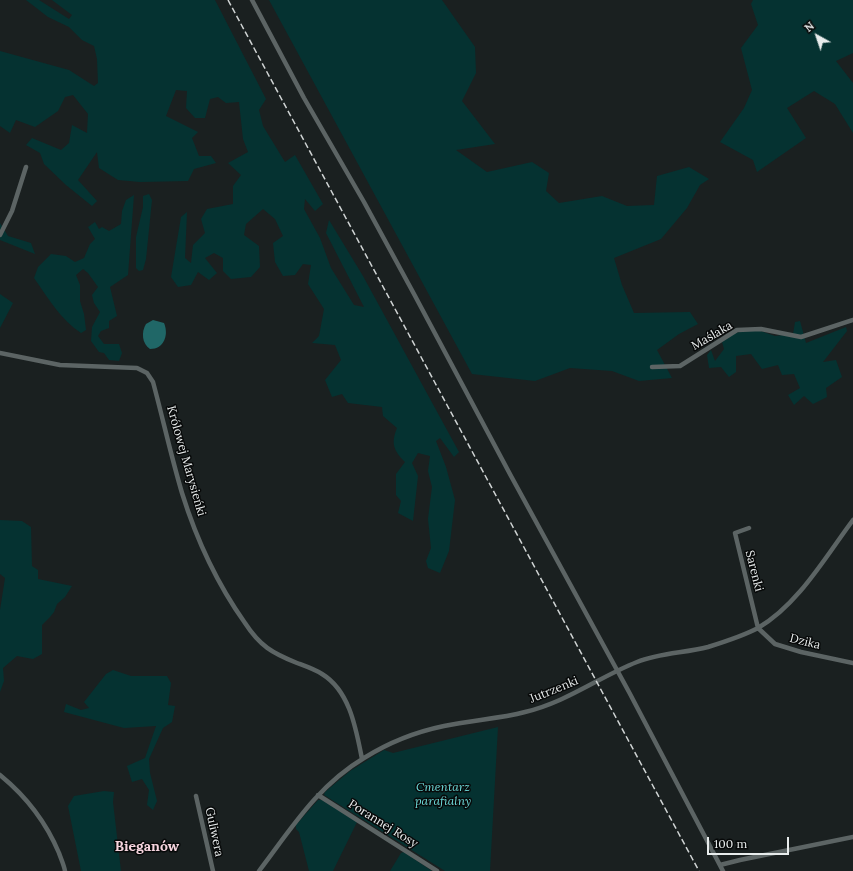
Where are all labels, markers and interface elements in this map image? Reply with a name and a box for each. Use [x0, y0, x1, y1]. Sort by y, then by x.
north arrow [797, 16, 837, 56]
text: N [802, 19, 817, 35]
street label: Maślaka [689, 319, 735, 353]
street label: Królowej Marysieńki [163, 404, 209, 518]
street label: Sarenki [742, 549, 766, 593]
street label: Dzika [788, 631, 822, 653]
street label: Jutrzenki [528, 674, 580, 706]
park label: Cmentarz parafialny [415, 781, 471, 809]
street label: Porannej Rosy [346, 797, 420, 851]
street label: Guliwera [202, 806, 226, 858]
scale bar [709, 829, 791, 855]
text: 100 m [714, 836, 747, 851]
district label: Bieganów [115, 839, 179, 855]

